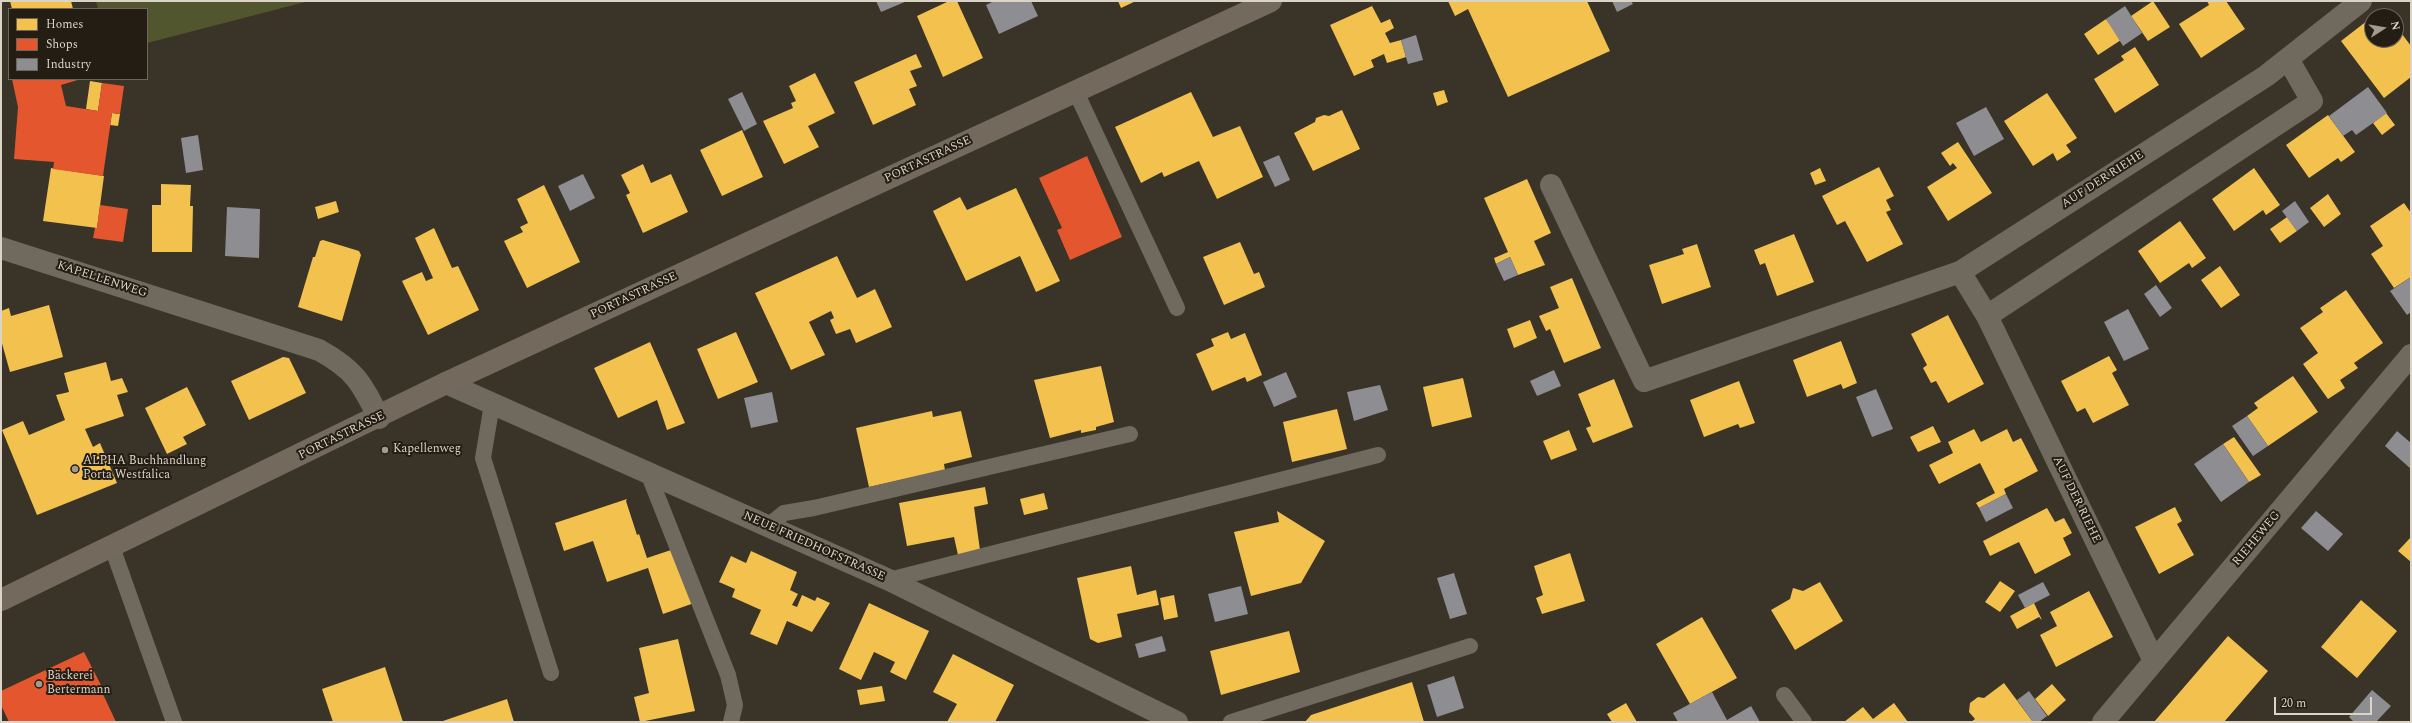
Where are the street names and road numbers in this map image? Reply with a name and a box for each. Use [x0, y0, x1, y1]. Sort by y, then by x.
street label: PORTASTRASSE [882, 134, 974, 186]
street label: AUF DER RIEHE [2059, 148, 2147, 212]
street label: KAPELLENWEG [55, 259, 149, 301]
street label: PORTASTRASSE [588, 270, 680, 322]
street label: PORTASTRASSE [297, 409, 387, 463]
street label: AUF DER RIEHE [2049, 454, 2103, 546]
street label: NEUE FRIEDHOFSTRASSE [741, 509, 887, 585]
street label: RIEHEWEG [2230, 509, 2284, 569]

